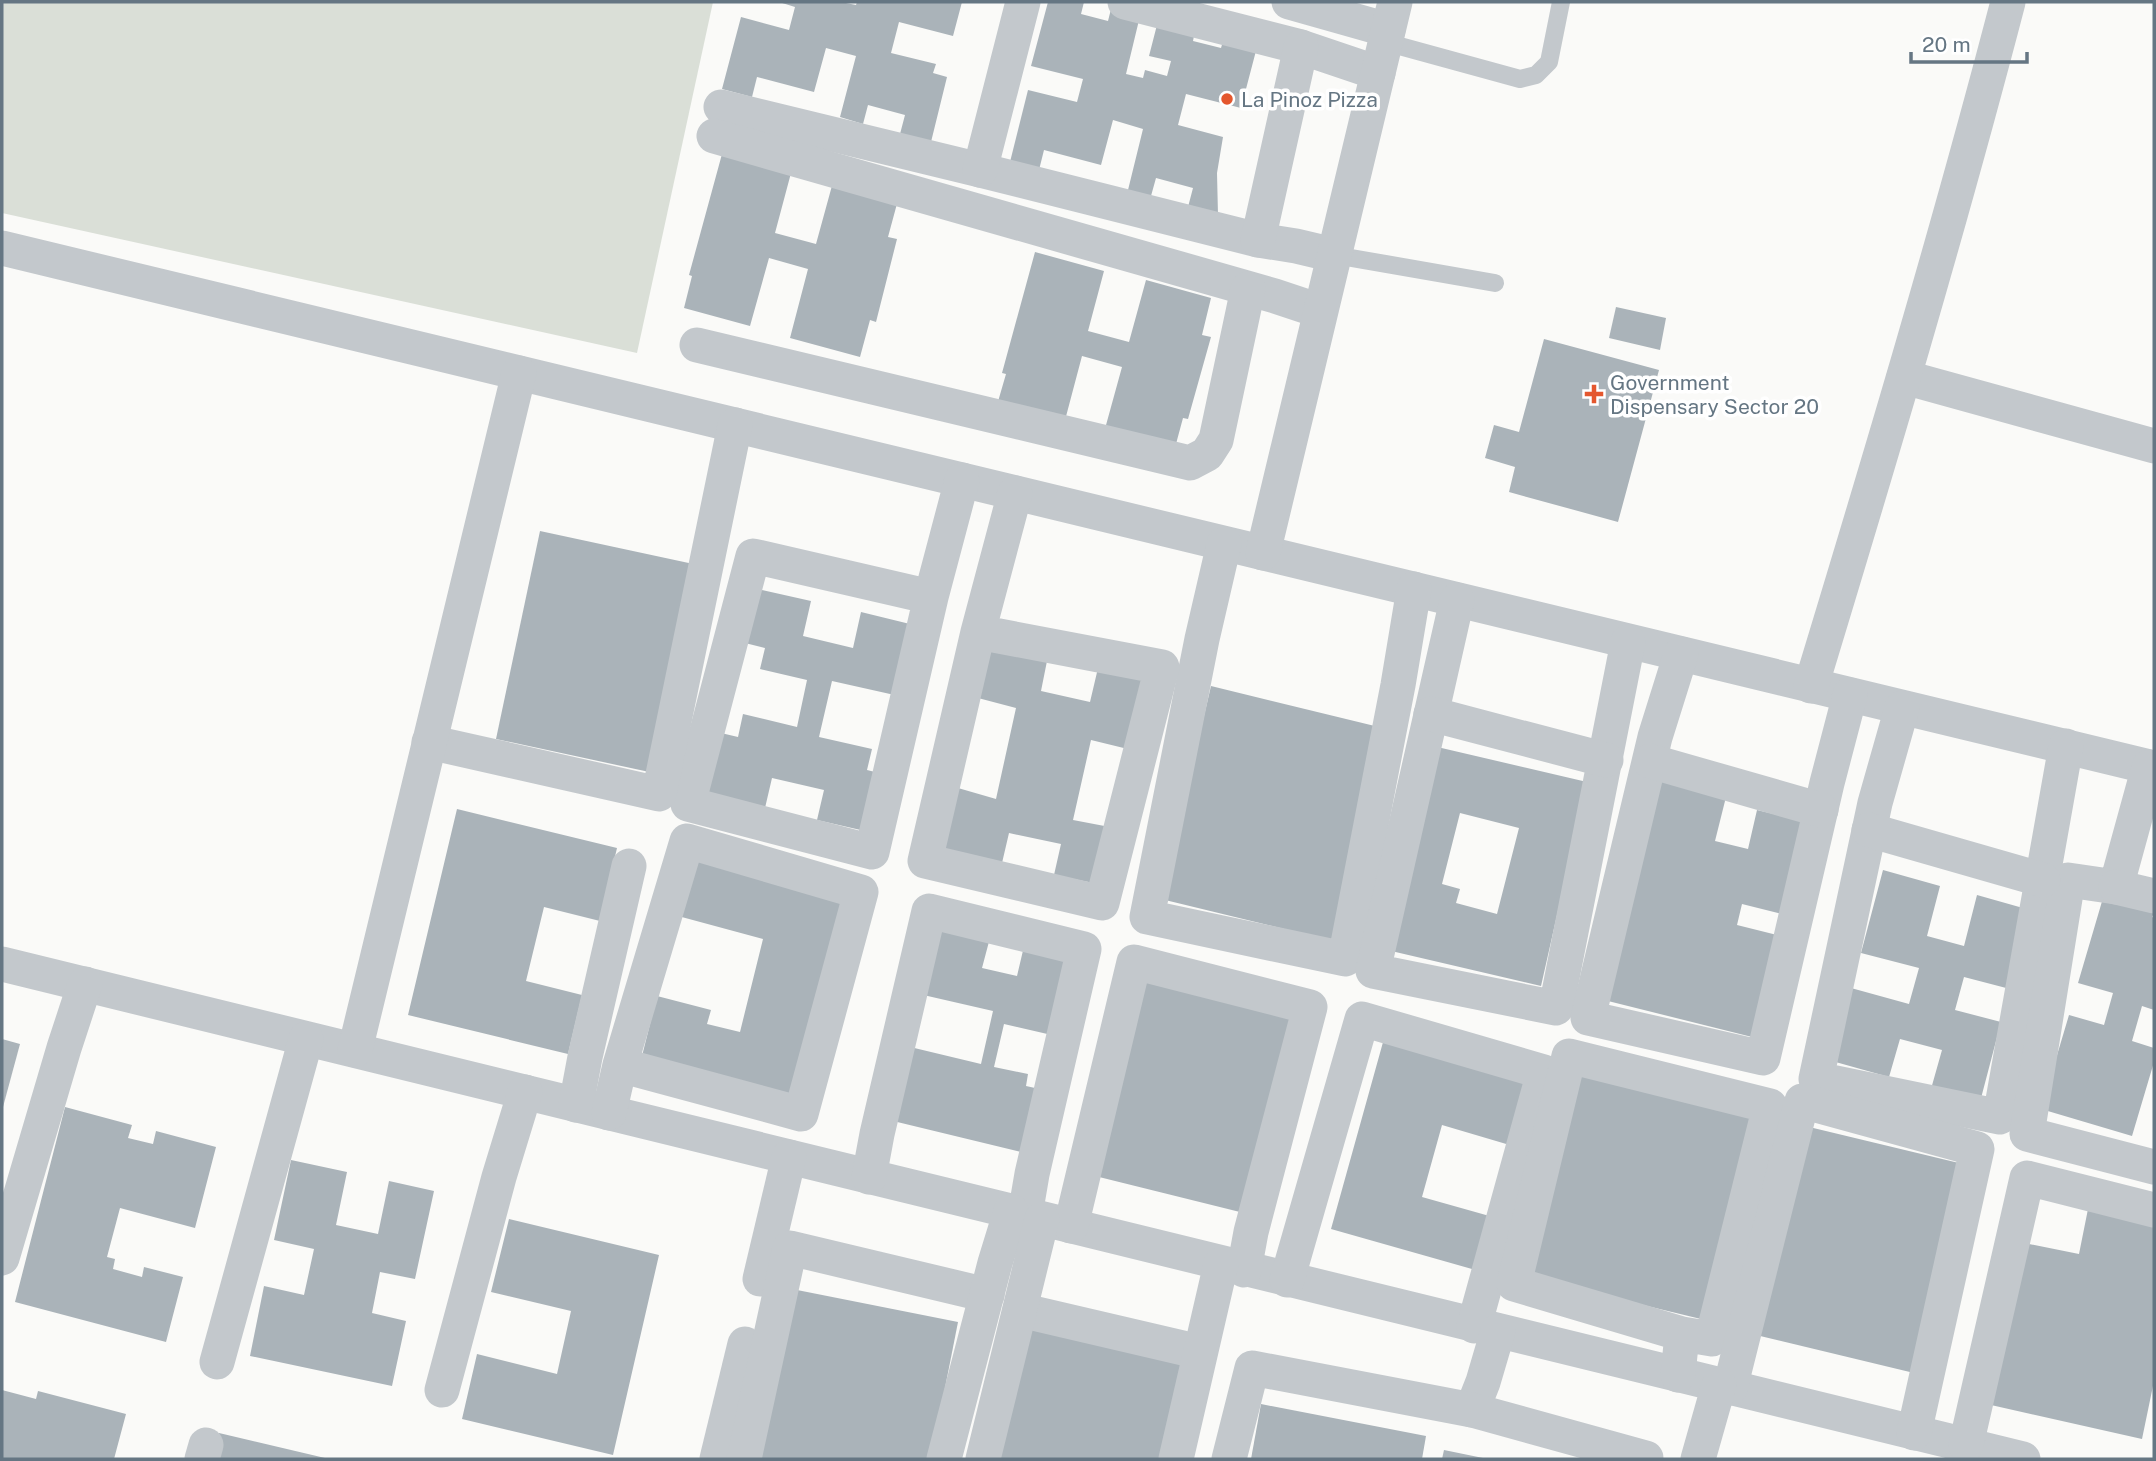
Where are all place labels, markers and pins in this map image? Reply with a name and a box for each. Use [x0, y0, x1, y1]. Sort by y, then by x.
place label: La Pinoz Pizza [1241, 87, 1378, 112]
marker: La Pinoz Pizza [1219, 91, 1235, 107]
place label: Government Dispensary Sector 20 [1610, 370, 1819, 419]
marker: Government Dispensary Sector 20 [1584, 384, 1604, 404]

